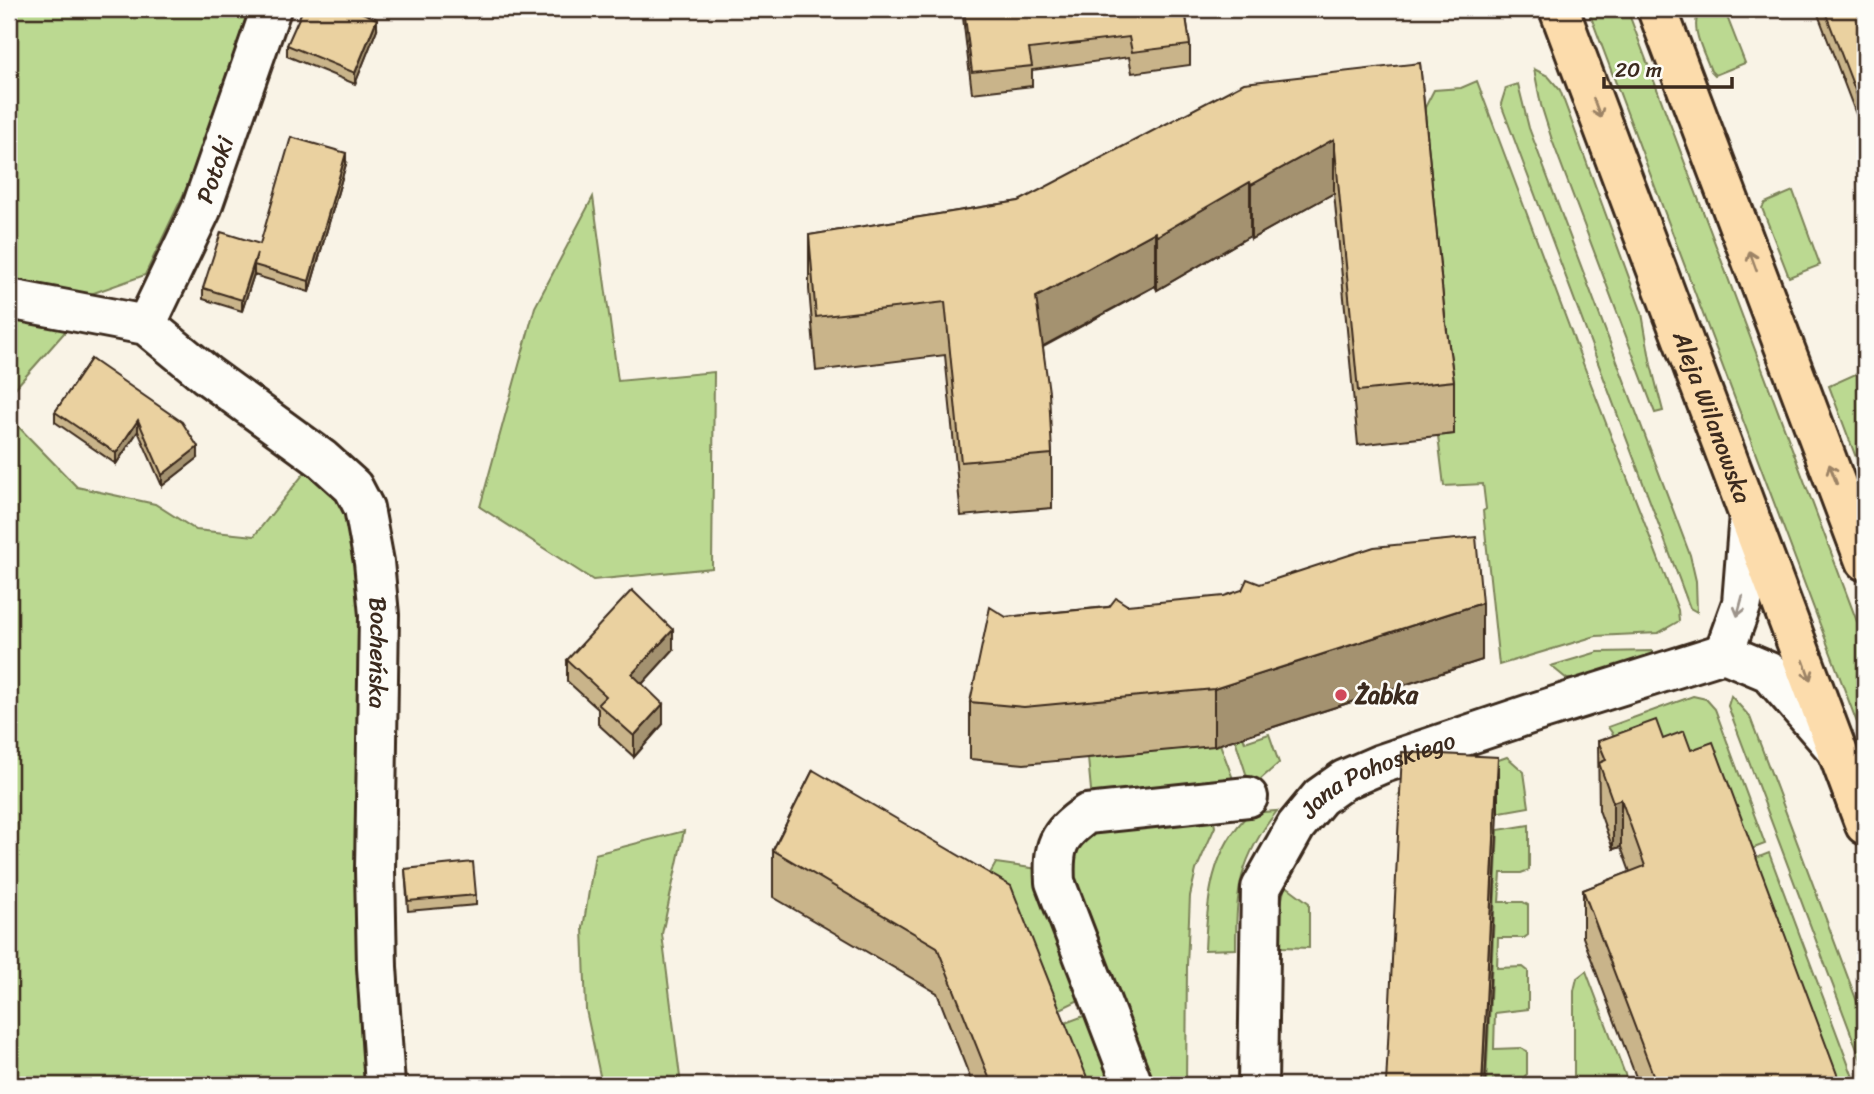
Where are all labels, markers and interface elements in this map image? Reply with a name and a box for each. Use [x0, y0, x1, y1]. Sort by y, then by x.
scale bar [1604, 46, 1732, 90]
text: 20 m [1615, 51, 1662, 89]
one-way arrow [1591, 96, 1604, 118]
street label: Potoki [184, 130, 246, 209]
one-way arrow [1745, 251, 1758, 273]
street label: Aleja Wilanowska [1660, 324, 1764, 510]
one-way arrow [1825, 464, 1838, 486]
one-way arrow [1733, 594, 1746, 617]
street label: Bocheńska [356, 595, 400, 709]
one-way arrow [1801, 658, 1814, 680]
place label: Żabka [1354, 674, 1419, 716]
marker: Żabka [1333, 687, 1349, 703]
street label: Jana Pohoskiego [1288, 719, 1461, 829]

